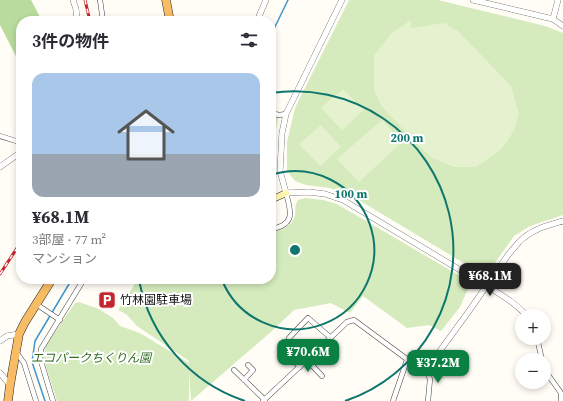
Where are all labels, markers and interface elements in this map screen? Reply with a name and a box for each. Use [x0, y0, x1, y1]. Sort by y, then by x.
text: 3件の物件 [32, 29, 109, 53]
icon: filters [238, 29, 260, 51]
icon: home [110, 99, 182, 171]
text: 200 m [391, 130, 424, 146]
text: 100 m [335, 186, 368, 202]
text: ¥68.1M [32, 205, 89, 229]
text: 3部屋 · 77 m² [32, 231, 106, 248]
centre of rings [288, 243, 302, 257]
text: マンション [32, 250, 97, 267]
pin: ¥68.1M [457, 263, 523, 297]
text: ¥68.1M [468, 267, 512, 284]
parking icon: 竹林園駐車場 [97, 290, 117, 310]
place label: 竹林園駐車場 [120, 292, 192, 308]
map controls [515, 309, 551, 389]
button: + [515, 309, 551, 345]
pin: ¥70.6M [275, 339, 341, 373]
text: ¥70.6M [286, 343, 330, 360]
park label: エコパークちくりん園 [31, 350, 153, 366]
pin: ¥37.2M [405, 350, 471, 384]
button: − [515, 353, 551, 389]
text: ¥37.2M [416, 354, 460, 371]

